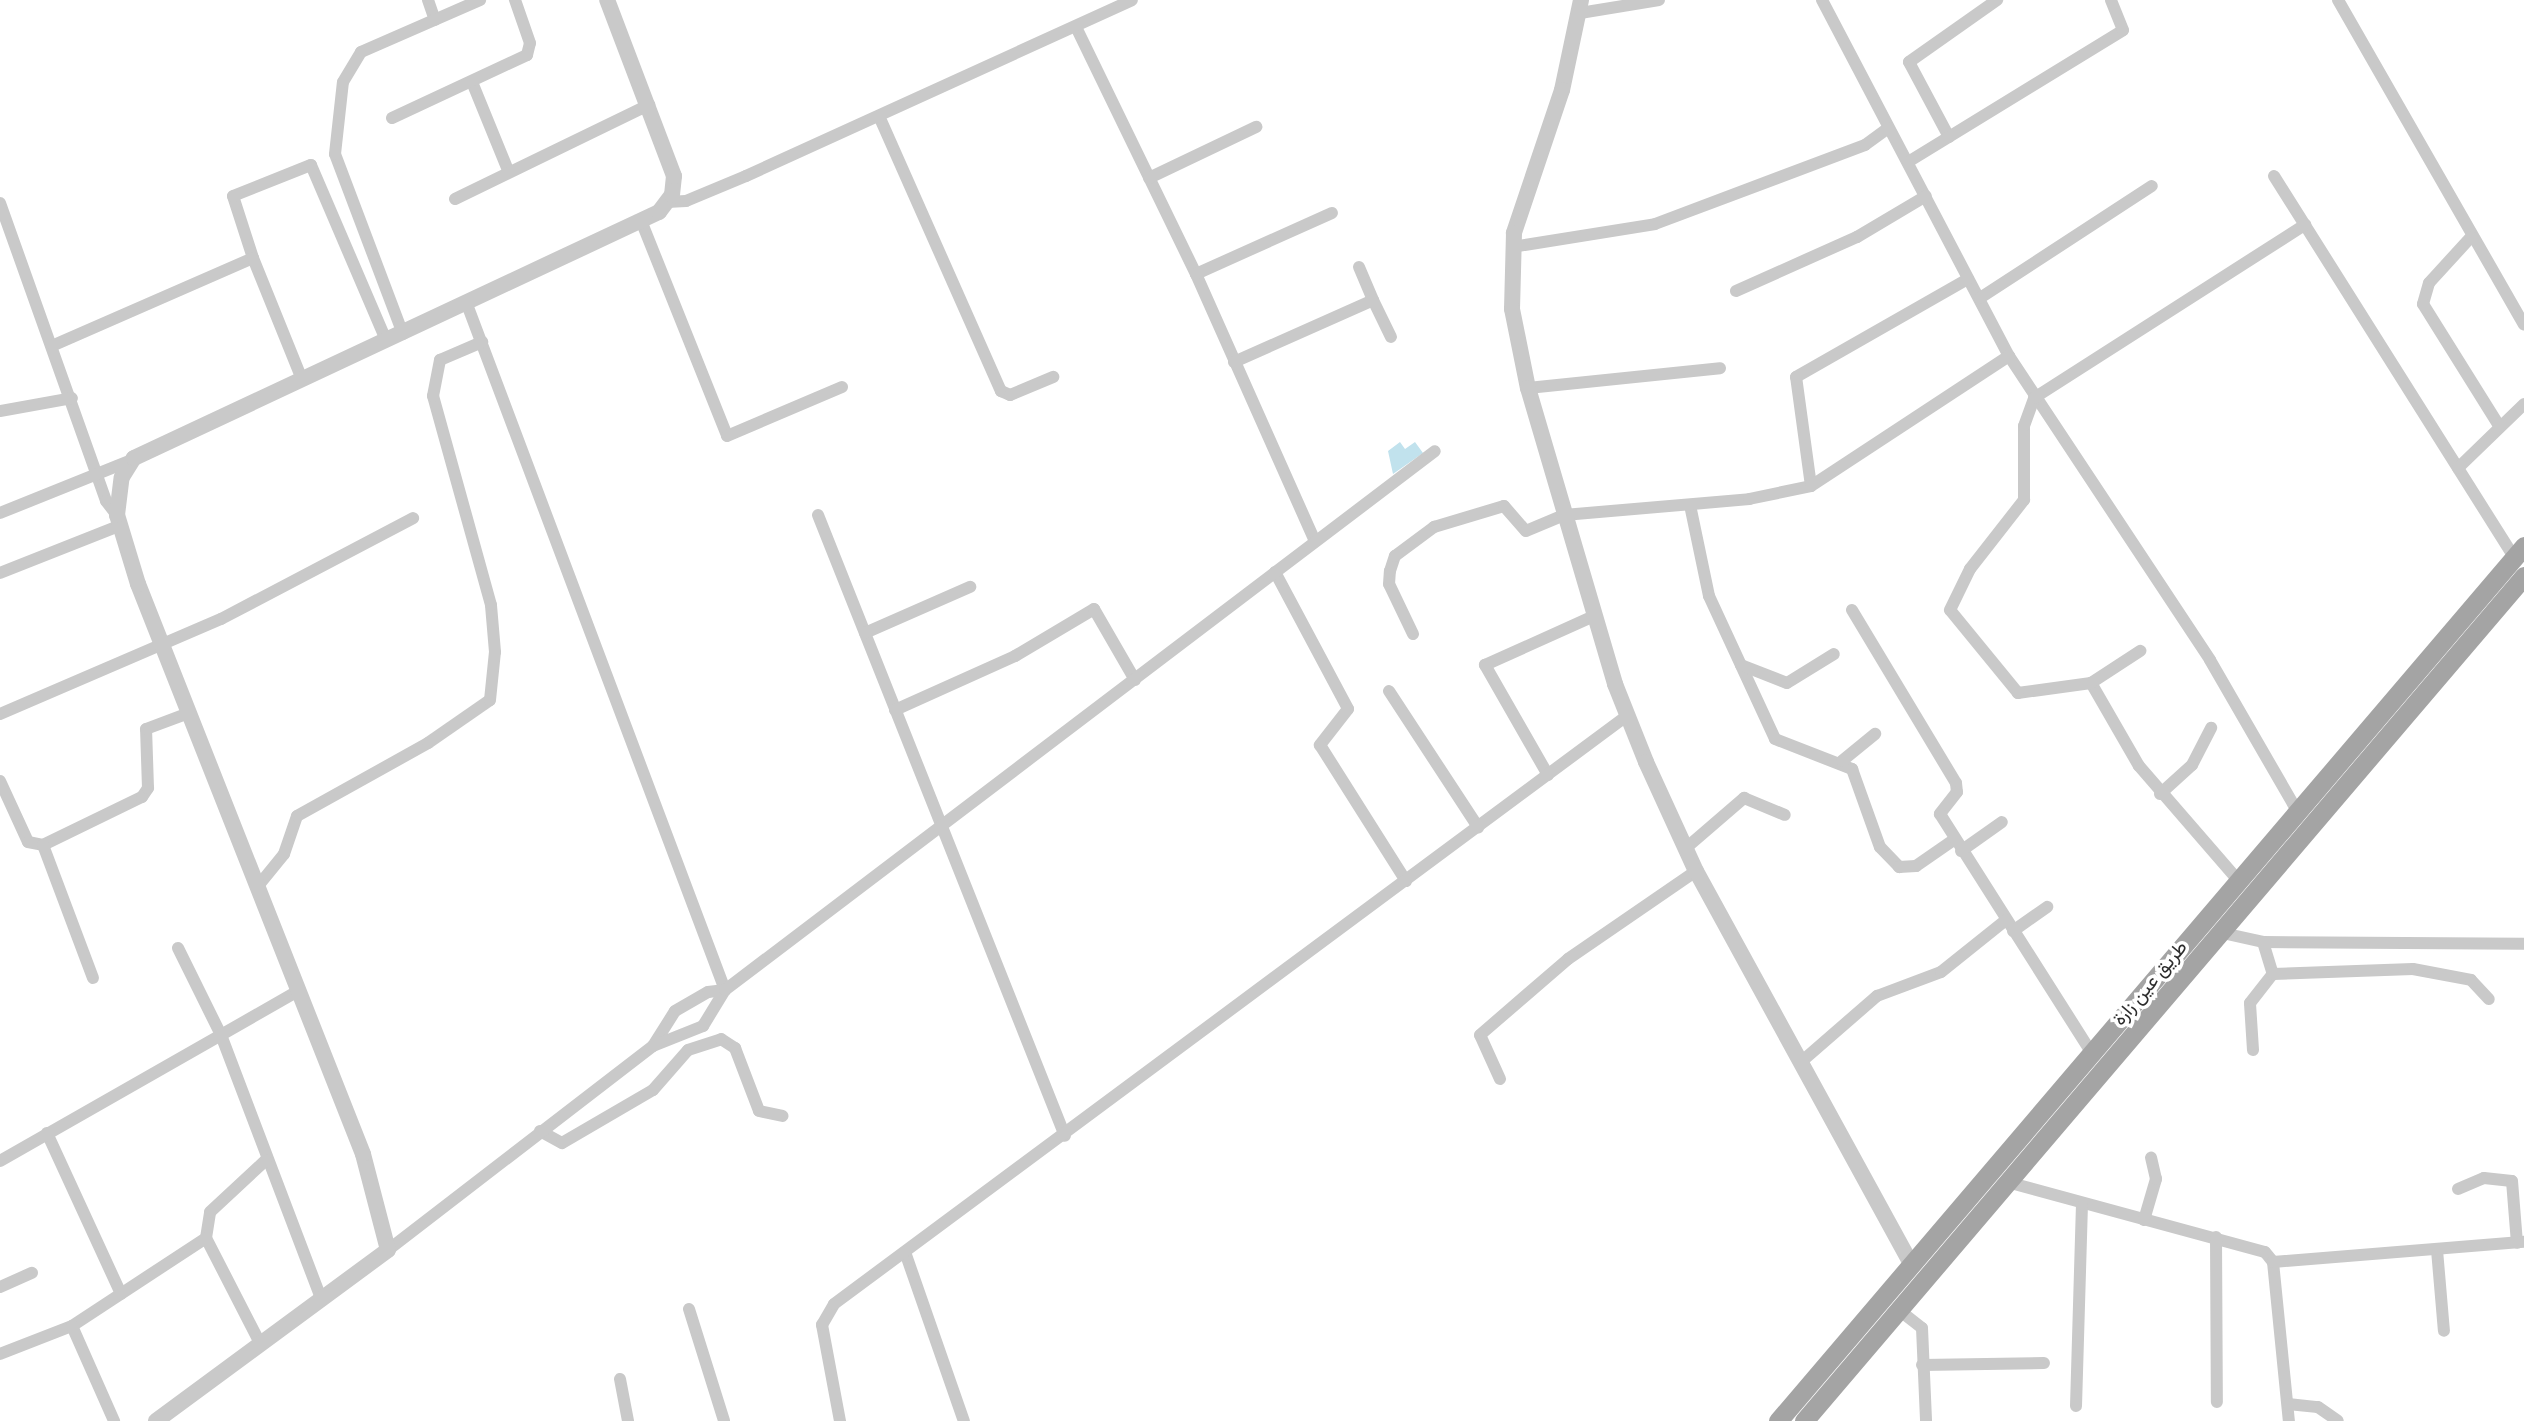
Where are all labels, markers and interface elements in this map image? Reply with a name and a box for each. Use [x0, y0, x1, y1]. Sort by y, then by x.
street label: طريق عين زارة [2108, 936, 2192, 1030]

